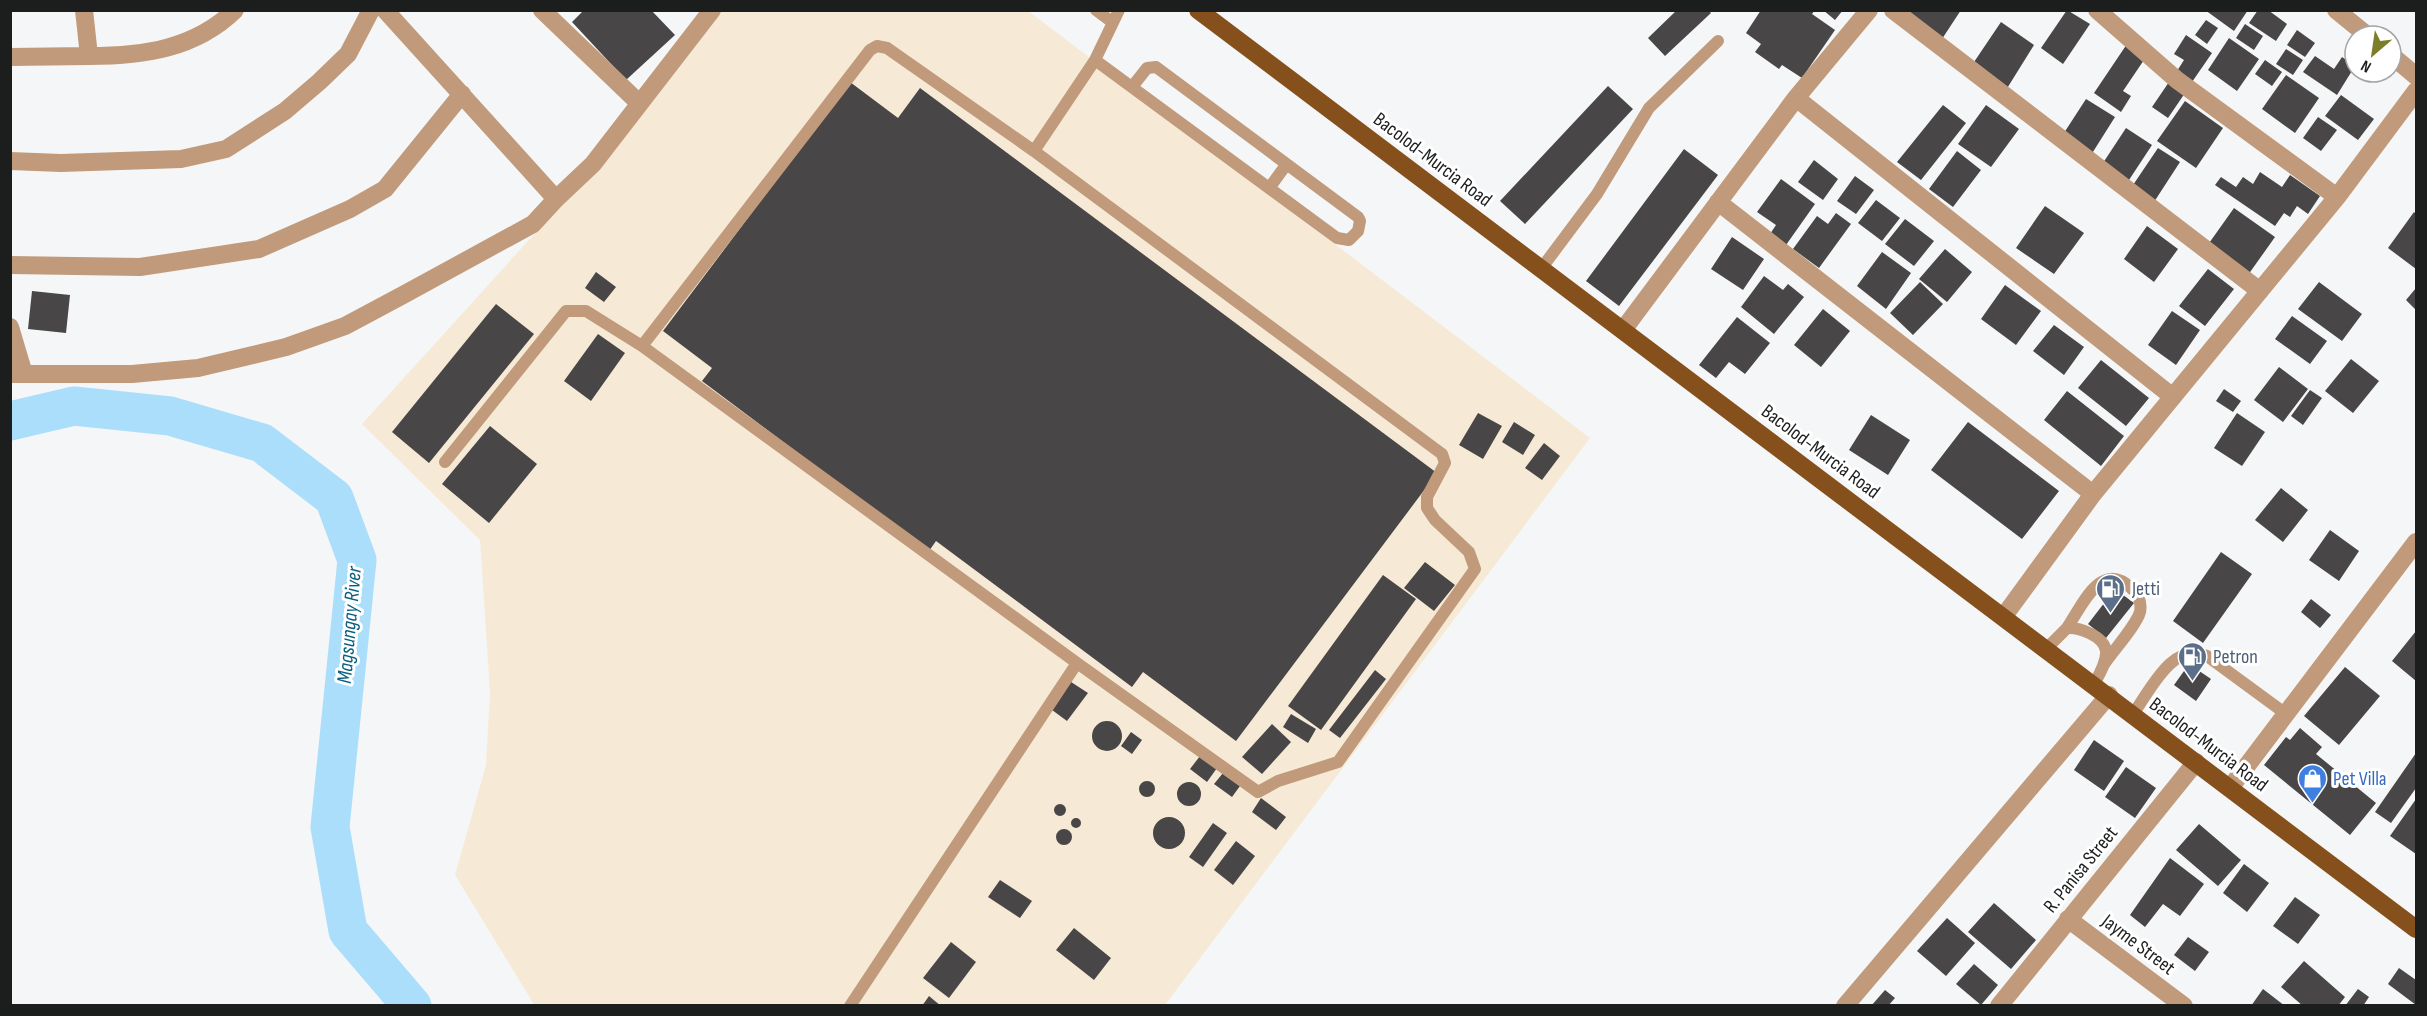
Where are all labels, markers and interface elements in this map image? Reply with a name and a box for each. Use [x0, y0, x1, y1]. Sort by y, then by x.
north arrow [2343, 24, 2403, 84]
text: N [2358, 55, 2375, 76]
street label: Bacolod-Murcia Road [1368, 107, 1496, 212]
street label: Bacolod-Murcia Road [1756, 399, 1884, 504]
water label: Magsungay River [332, 564, 367, 685]
fuel station icon: Jetti [2095, 572, 2127, 614]
place label: Jetti [2131, 577, 2160, 601]
fuel station icon: Petron [2176, 640, 2208, 682]
place label: Petron [2213, 645, 2258, 669]
street label: Bacolod-Murcia Road [2144, 692, 2272, 797]
shop icon: Pet Villa [2296, 762, 2328, 804]
place label: Pet Villa [2333, 767, 2387, 791]
street label: R. Panisa Street [2039, 821, 2123, 918]
street label: Jayme Street [2096, 909, 2180, 980]

